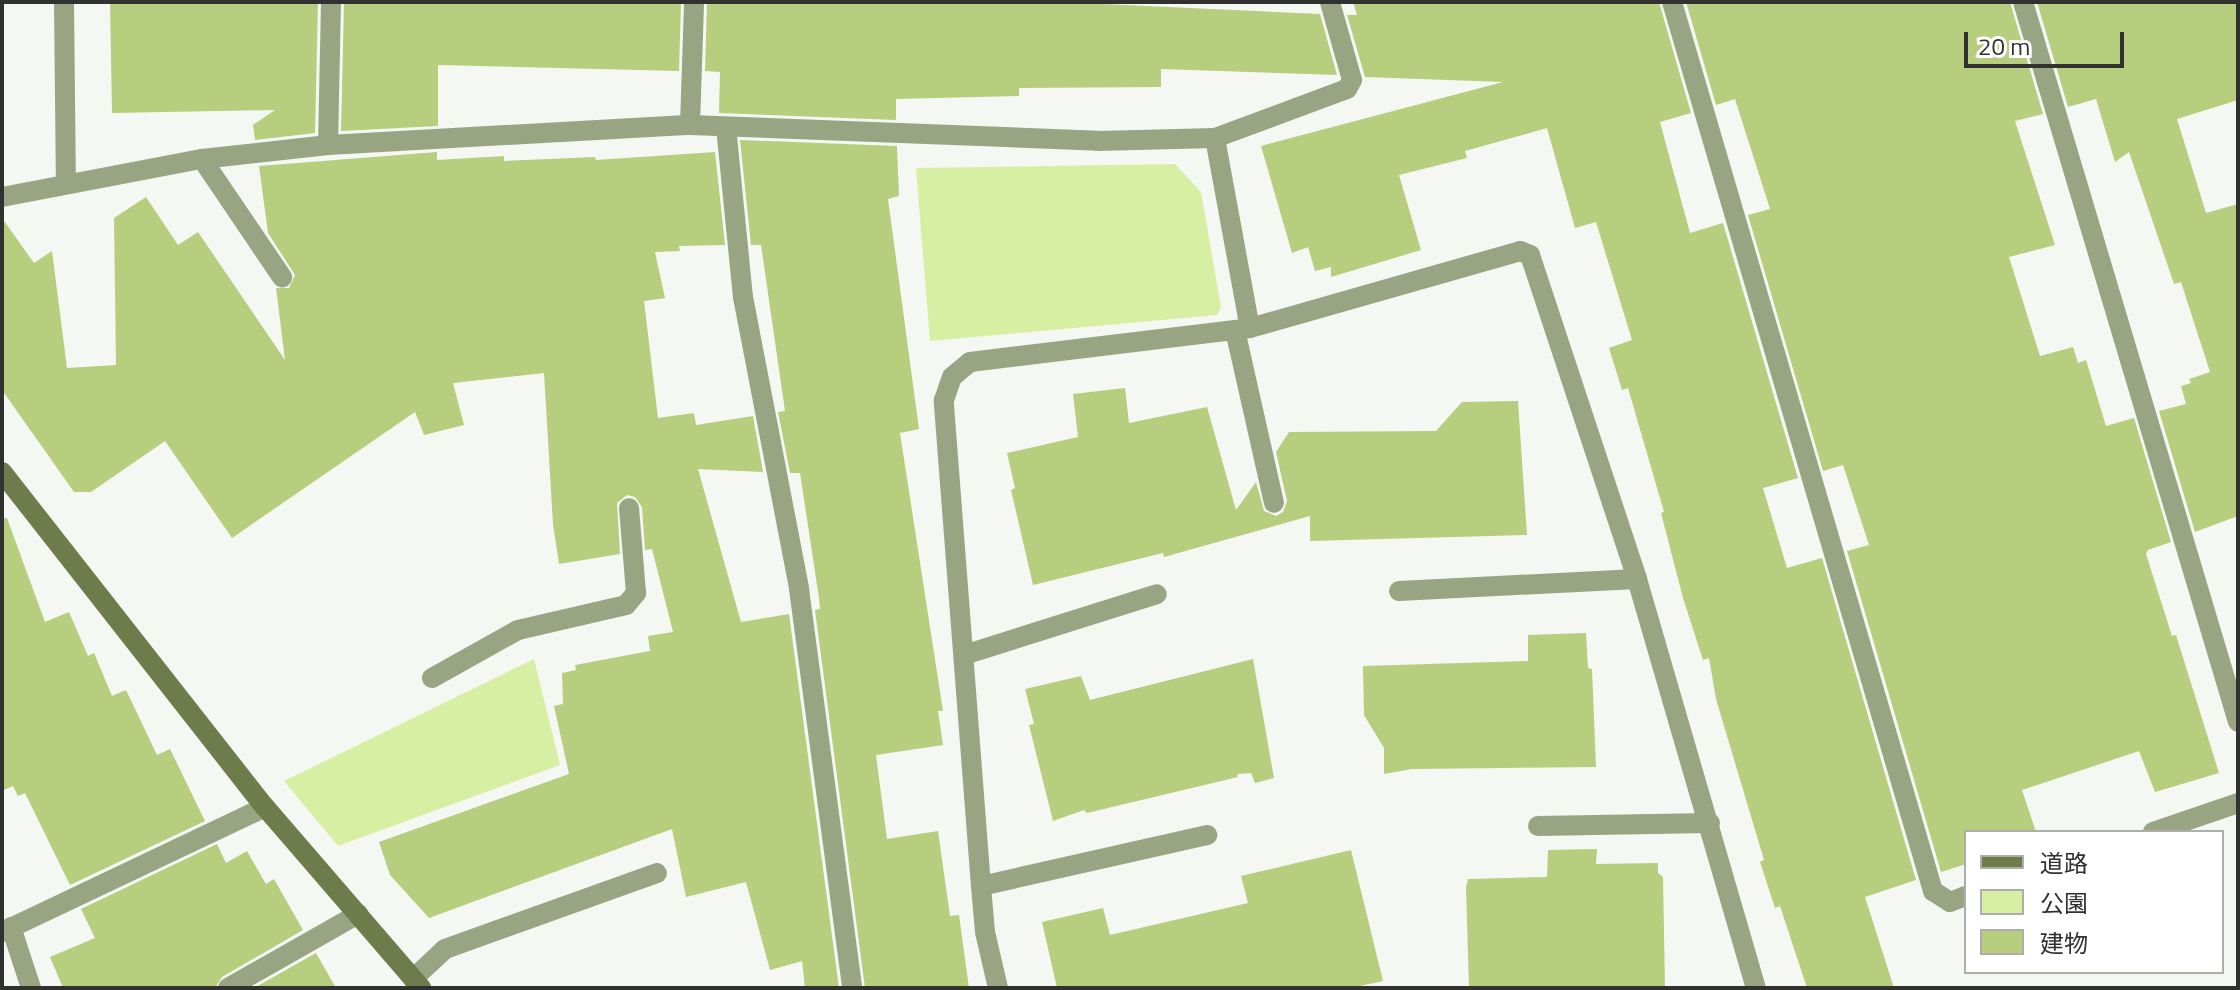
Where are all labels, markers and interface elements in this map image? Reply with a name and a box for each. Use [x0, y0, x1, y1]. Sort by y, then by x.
scale bar [1968, 16, 2128, 66]
text: 20 m [1978, 28, 2030, 64]
legend [1964, 830, 2224, 974]
text: 道路 [2040, 845, 2088, 881]
text: 公園 [2040, 885, 2088, 921]
text: 建物 [2040, 925, 2088, 961]

